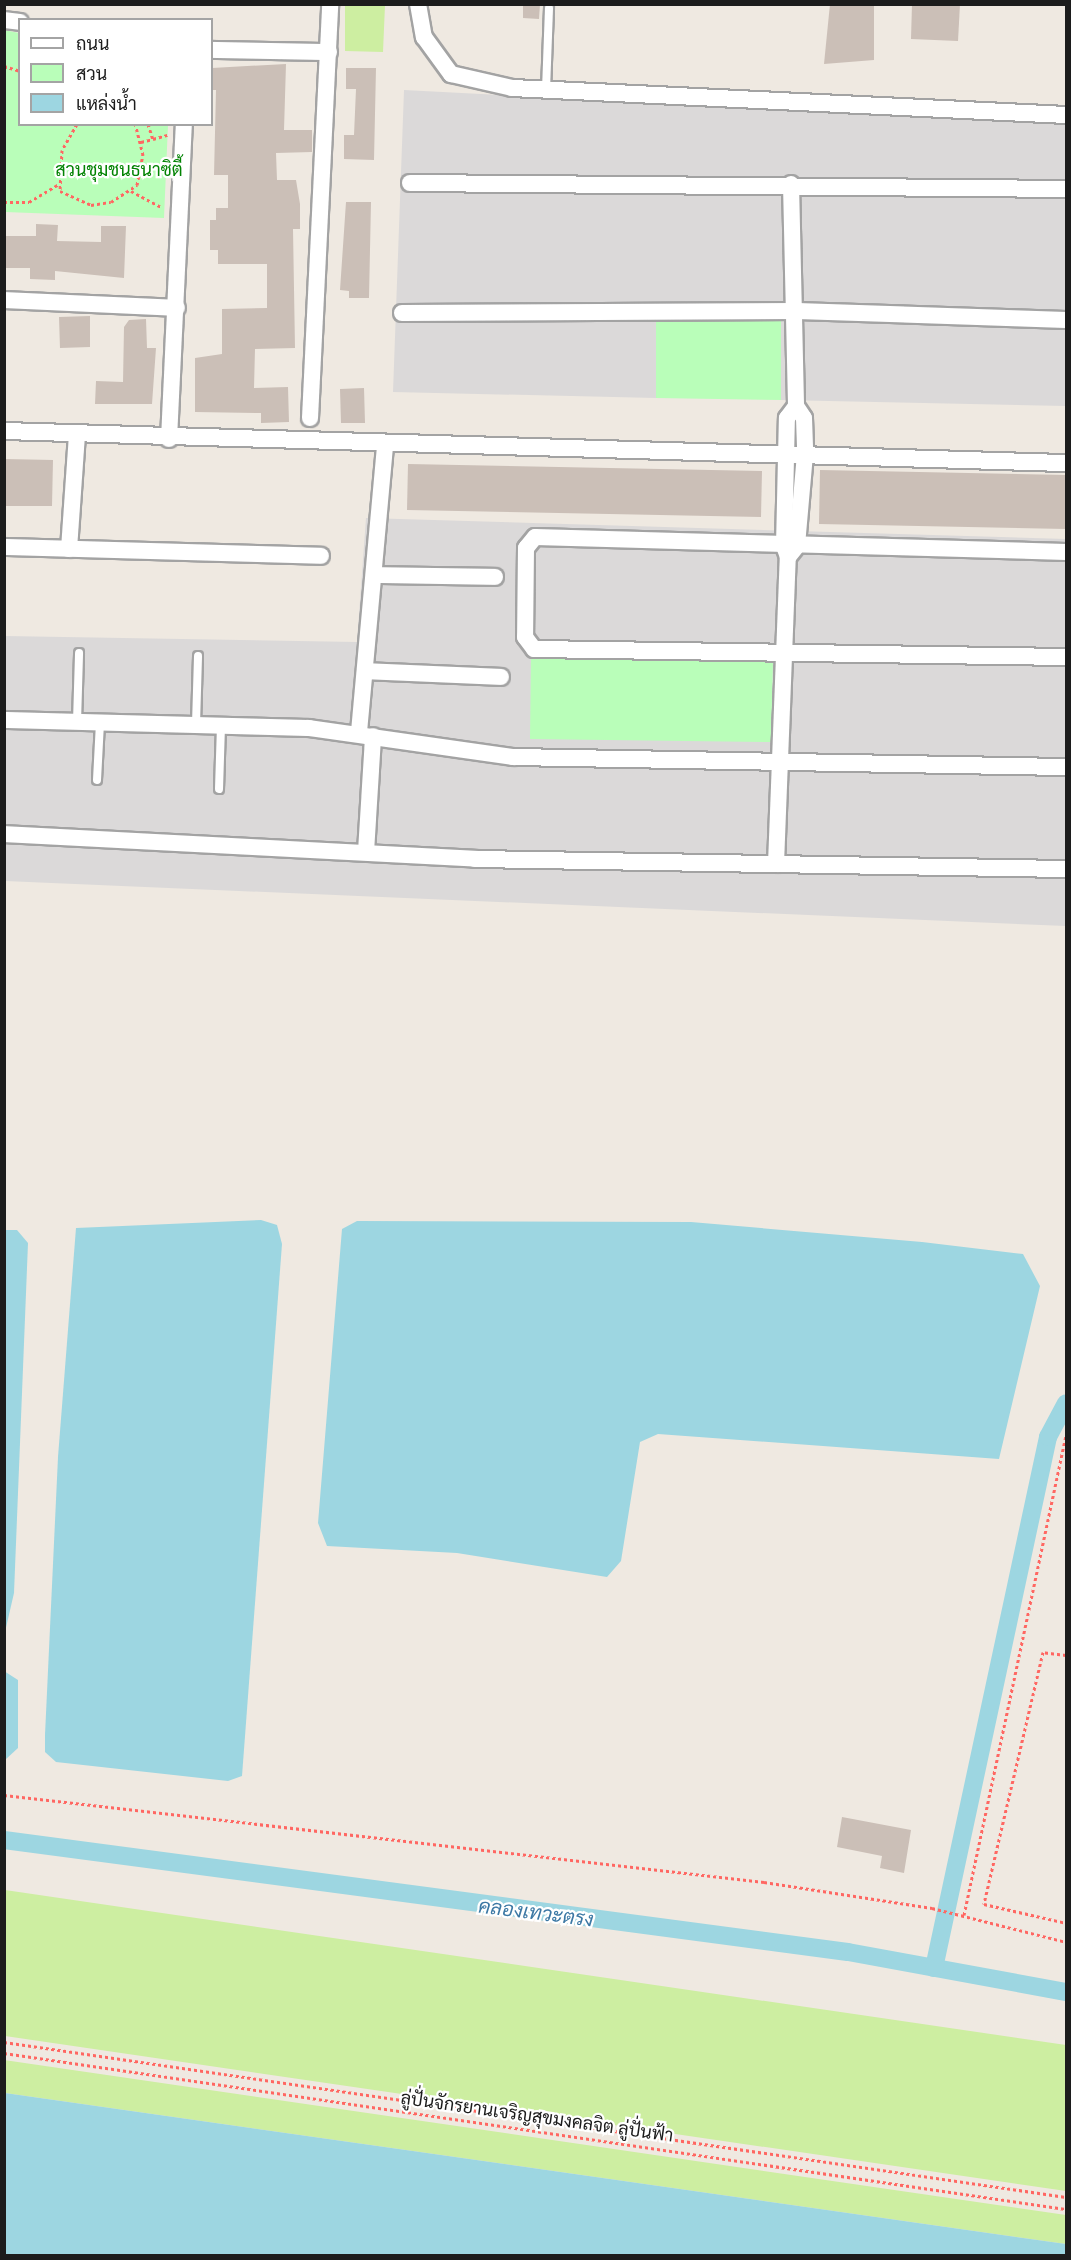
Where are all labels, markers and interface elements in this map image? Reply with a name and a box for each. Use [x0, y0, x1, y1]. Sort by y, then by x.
legend [18, 18, 213, 126]
text: ถนน [76, 32, 109, 55]
text: สวน [76, 62, 107, 85]
text: แหล่งน้ำ [76, 92, 137, 115]
park label: สวนชุมชนธนาซิตี้ [55, 159, 183, 181]
water label: คลองเทวะตรง [477, 1894, 595, 1932]
street label: ลู่ปั่นจักรยานเจริญสุขมงคลจิต ลู่ปั่นฟ้า [399, 2087, 675, 2147]

